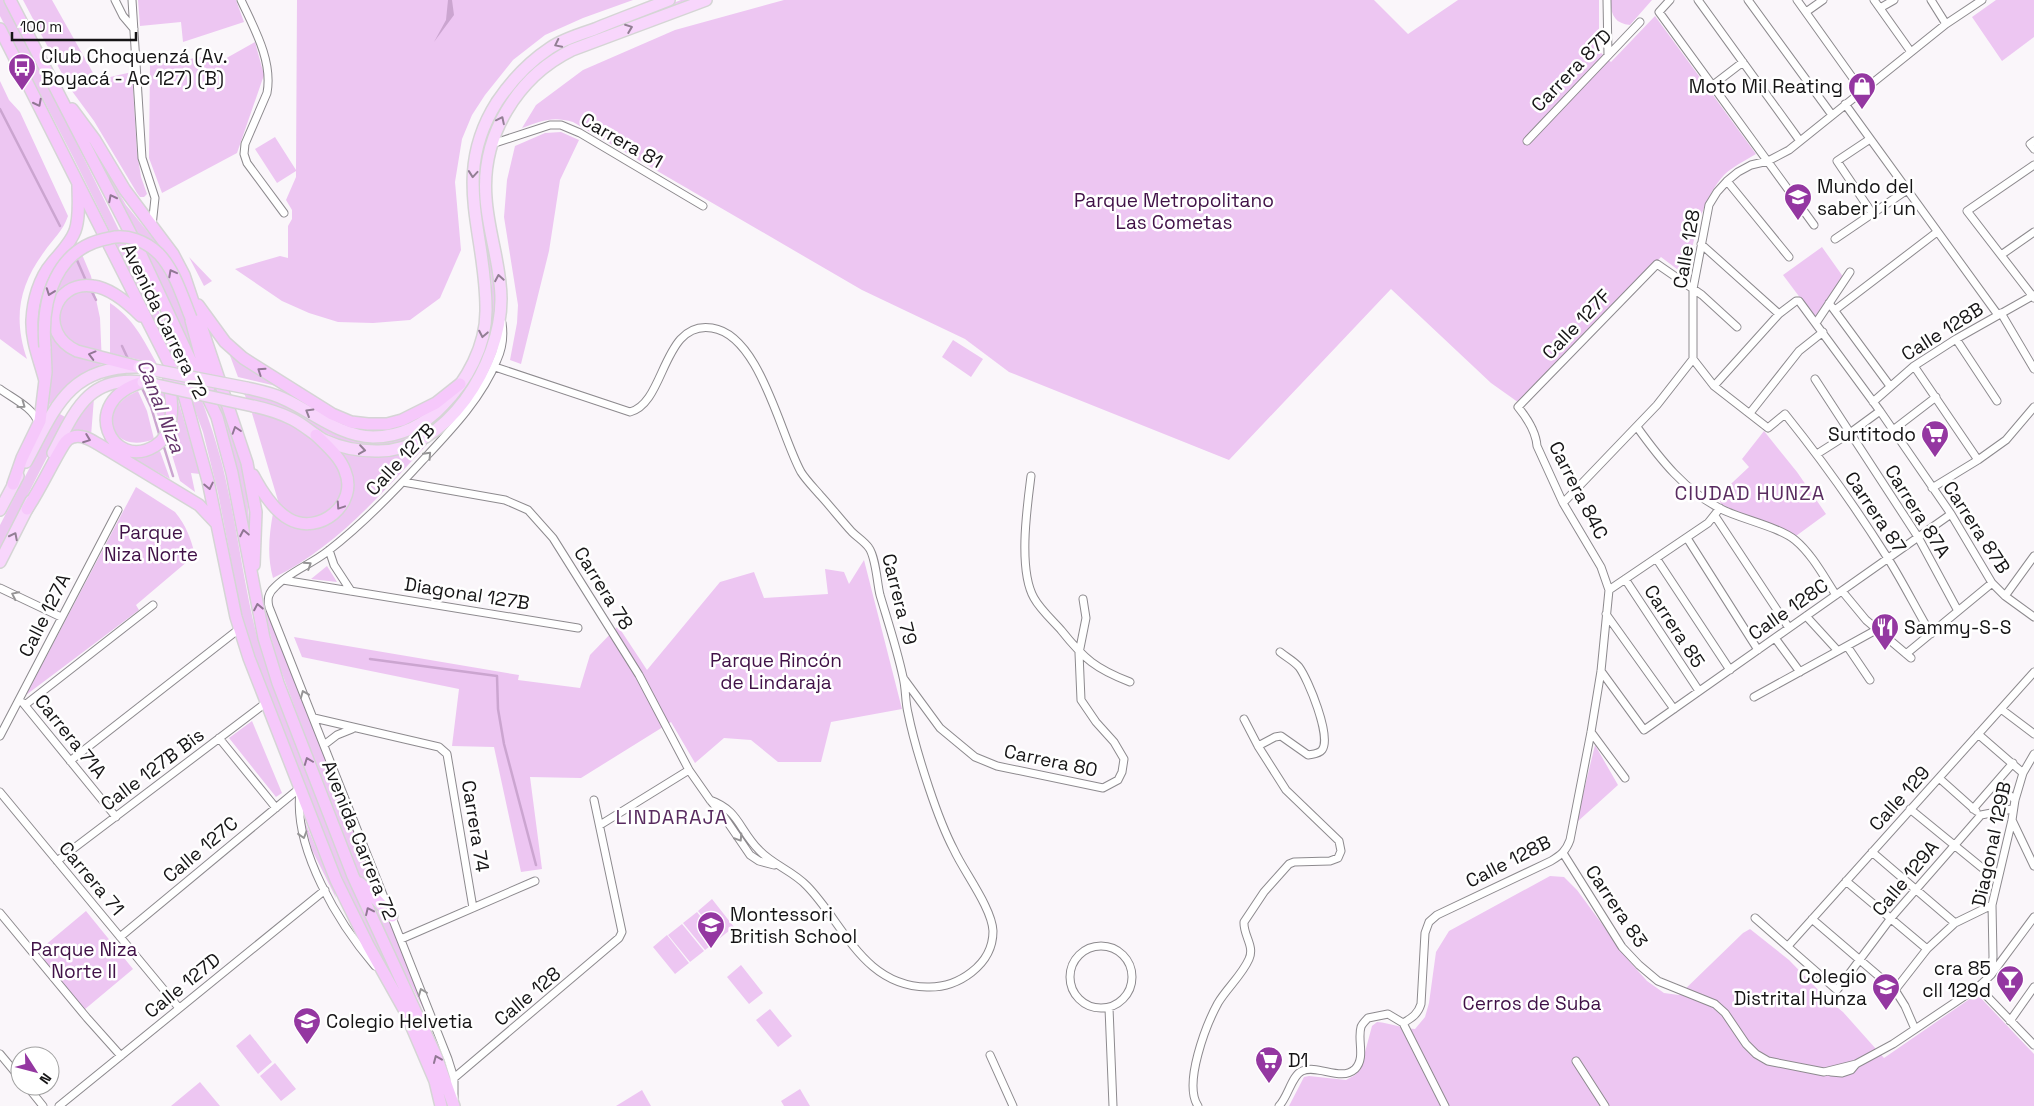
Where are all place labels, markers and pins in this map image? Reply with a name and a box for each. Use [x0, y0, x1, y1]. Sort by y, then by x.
place label: Club Choquenzá (Av. Boyacá - Ac 127) (B) [41, 44, 227, 91]
bus stop icon: Club Choquenzá (Av. Boyacá - Ac 127) (B) [7, 52, 37, 91]
shop icon: Moto Mil Reating [1847, 71, 1877, 110]
place label: Moto Mil Reating [1689, 74, 1843, 99]
place label: Mundo del saber j i un [1817, 174, 1916, 221]
school or university icon: Mundo del saber j i un [1783, 182, 1813, 221]
supermarket icon: Surtitodo [1920, 419, 1950, 458]
place label: Surtitodo [1828, 422, 1916, 447]
restaurant icon: Sammy-S-S [1870, 612, 1900, 651]
place label: Sammy-S-S [1904, 615, 2011, 640]
place label: Montessori British School [730, 902, 857, 949]
school or university icon: Montessori British School [696, 910, 726, 949]
place label: cra 85 cll 129d [1922, 956, 1991, 1003]
place label: Colegio Distrital Hunza [1734, 964, 1867, 1011]
bar icon: cra 85 cll 129d [1995, 964, 2025, 1003]
school or university icon: Colegio Distrital Hunza [1871, 972, 1901, 1011]
school or university icon: Colegio Helvetia [292, 1006, 322, 1045]
place label: Colegio Helvetia [326, 1009, 473, 1034]
supermarket icon: D1 [1254, 1045, 1284, 1084]
place label: D1 [1288, 1048, 1309, 1073]

